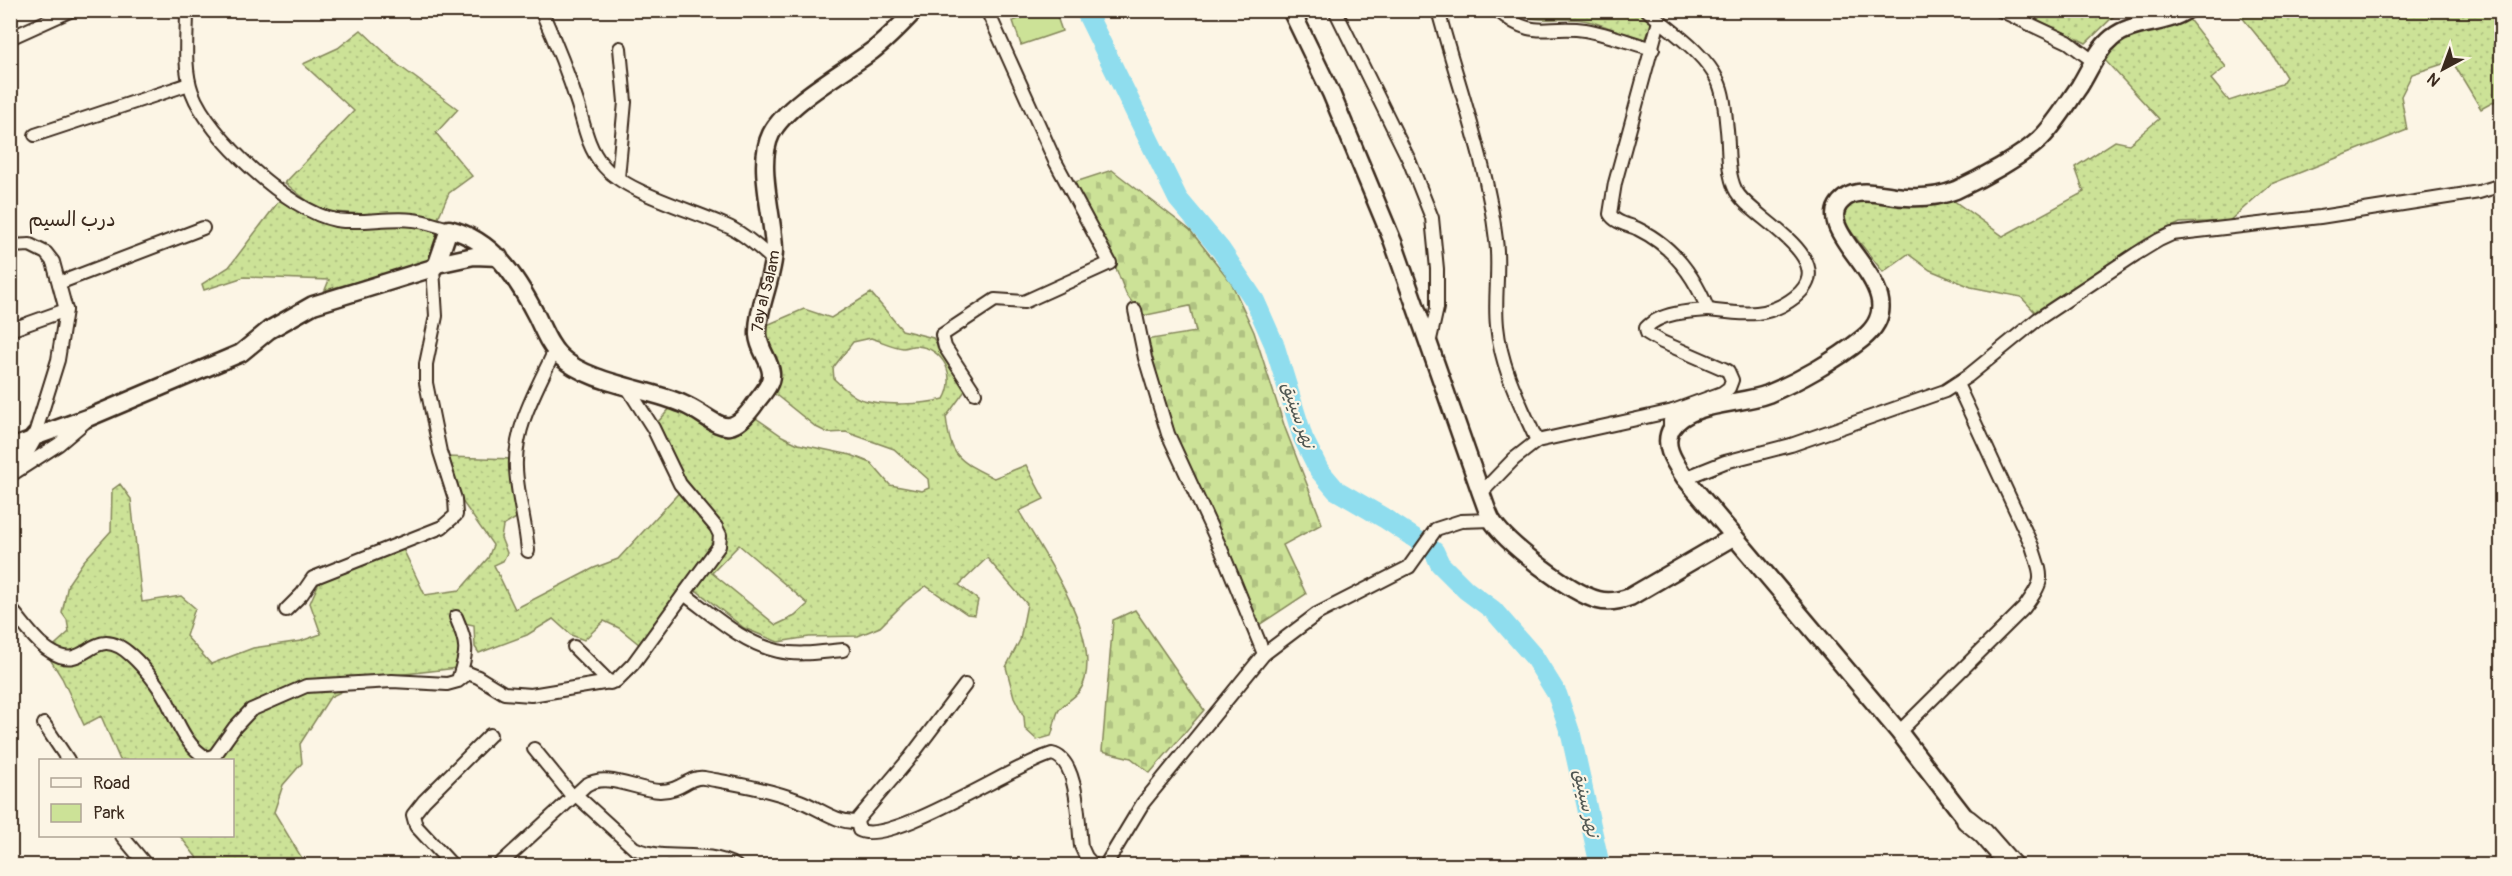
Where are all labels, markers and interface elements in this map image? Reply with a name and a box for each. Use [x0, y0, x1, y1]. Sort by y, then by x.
north arrow [2413, 39, 2473, 99]
text: N [2423, 68, 2444, 91]
district label: درب السيم [28, 207, 116, 234]
street label: 7ay al Salam [748, 249, 784, 332]
water label: نهر سينيق [1276, 379, 1321, 454]
legend [39, 759, 234, 837]
water label: نهر سينيق [1568, 767, 1605, 841]
text: Road [93, 772, 130, 795]
text: Park [93, 802, 125, 825]

